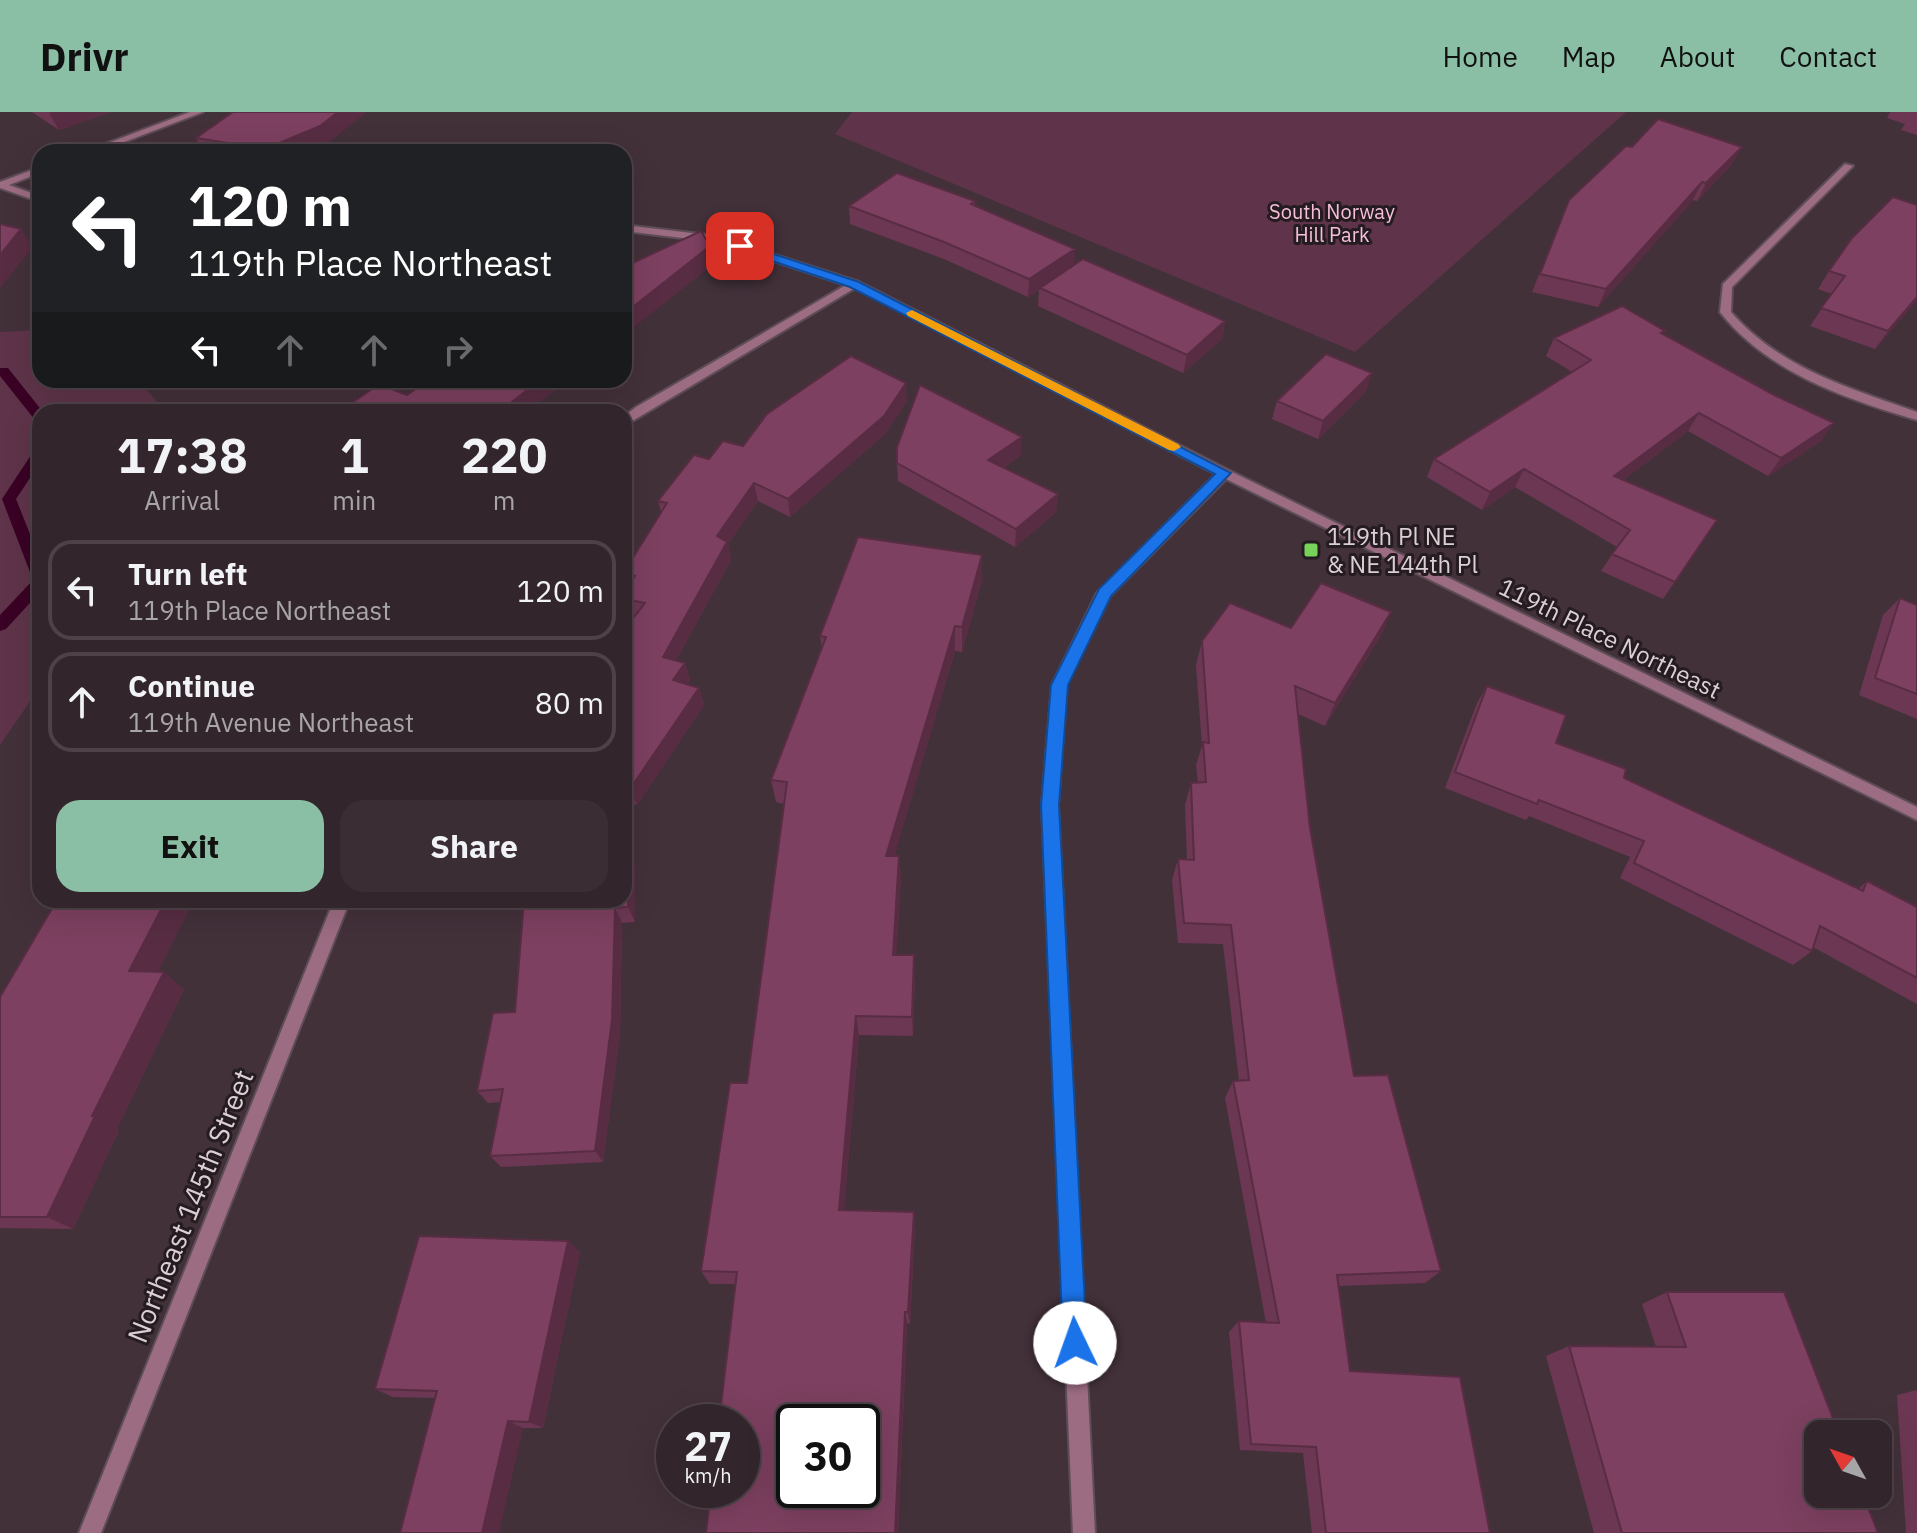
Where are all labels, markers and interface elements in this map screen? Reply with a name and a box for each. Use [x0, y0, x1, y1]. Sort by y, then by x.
text: Drivr [40, 32, 129, 81]
text: Home [1442, 38, 1518, 75]
text: Map [1562, 38, 1616, 75]
text: About [1660, 38, 1735, 75]
text: Contact [1779, 38, 1877, 75]
text: 120 m [188, 169, 352, 241]
icon: left [56, 176, 160, 280]
park label: South Norway Hill Park [1269, 198, 1395, 248]
pin [706, 212, 774, 280]
icon: arrive [718, 224, 762, 268]
text: 119th Place Northeast [188, 239, 552, 286]
icon: left [184, 328, 228, 372]
icon: ahead [268, 328, 312, 372]
icon: ahead [352, 328, 396, 372]
icon: right [436, 328, 480, 372]
text: 17:38 [117, 424, 248, 486]
text: 1 [340, 424, 369, 486]
text: 220 [461, 424, 547, 486]
text: Arrival [144, 483, 220, 517]
text: min [332, 483, 376, 517]
text: m [493, 483, 515, 517]
place label: 119th Pl NE & NE 144th Pl [1327, 520, 1478, 580]
marker: 119th Pl NE & NE 144th Pl [1302, 541, 1320, 559]
text: Turn left [128, 554, 247, 593]
icon: left [60, 568, 104, 612]
street label: 119th Place Northeast [1494, 570, 1726, 706]
text: 120 m [517, 571, 604, 610]
text: 119th Place Northeast [128, 593, 391, 627]
text: Continue [128, 666, 255, 705]
icon: ahead [60, 680, 104, 724]
text: 80 m [535, 683, 604, 722]
text: 119th Avenue Northeast [128, 705, 414, 739]
button: Exit [56, 800, 324, 892]
button: Share [340, 800, 608, 892]
street label: Northeast 145th Street [118, 1064, 262, 1348]
position arrow [1033, 1301, 1117, 1385]
speed limit sign: 30 [776, 1404, 880, 1508]
text: 27 [684, 1420, 732, 1472]
north arrow [1804, 1420, 1892, 1508]
map controls [1804, 1420, 1892, 1508]
text: km/h [684, 1462, 732, 1489]

